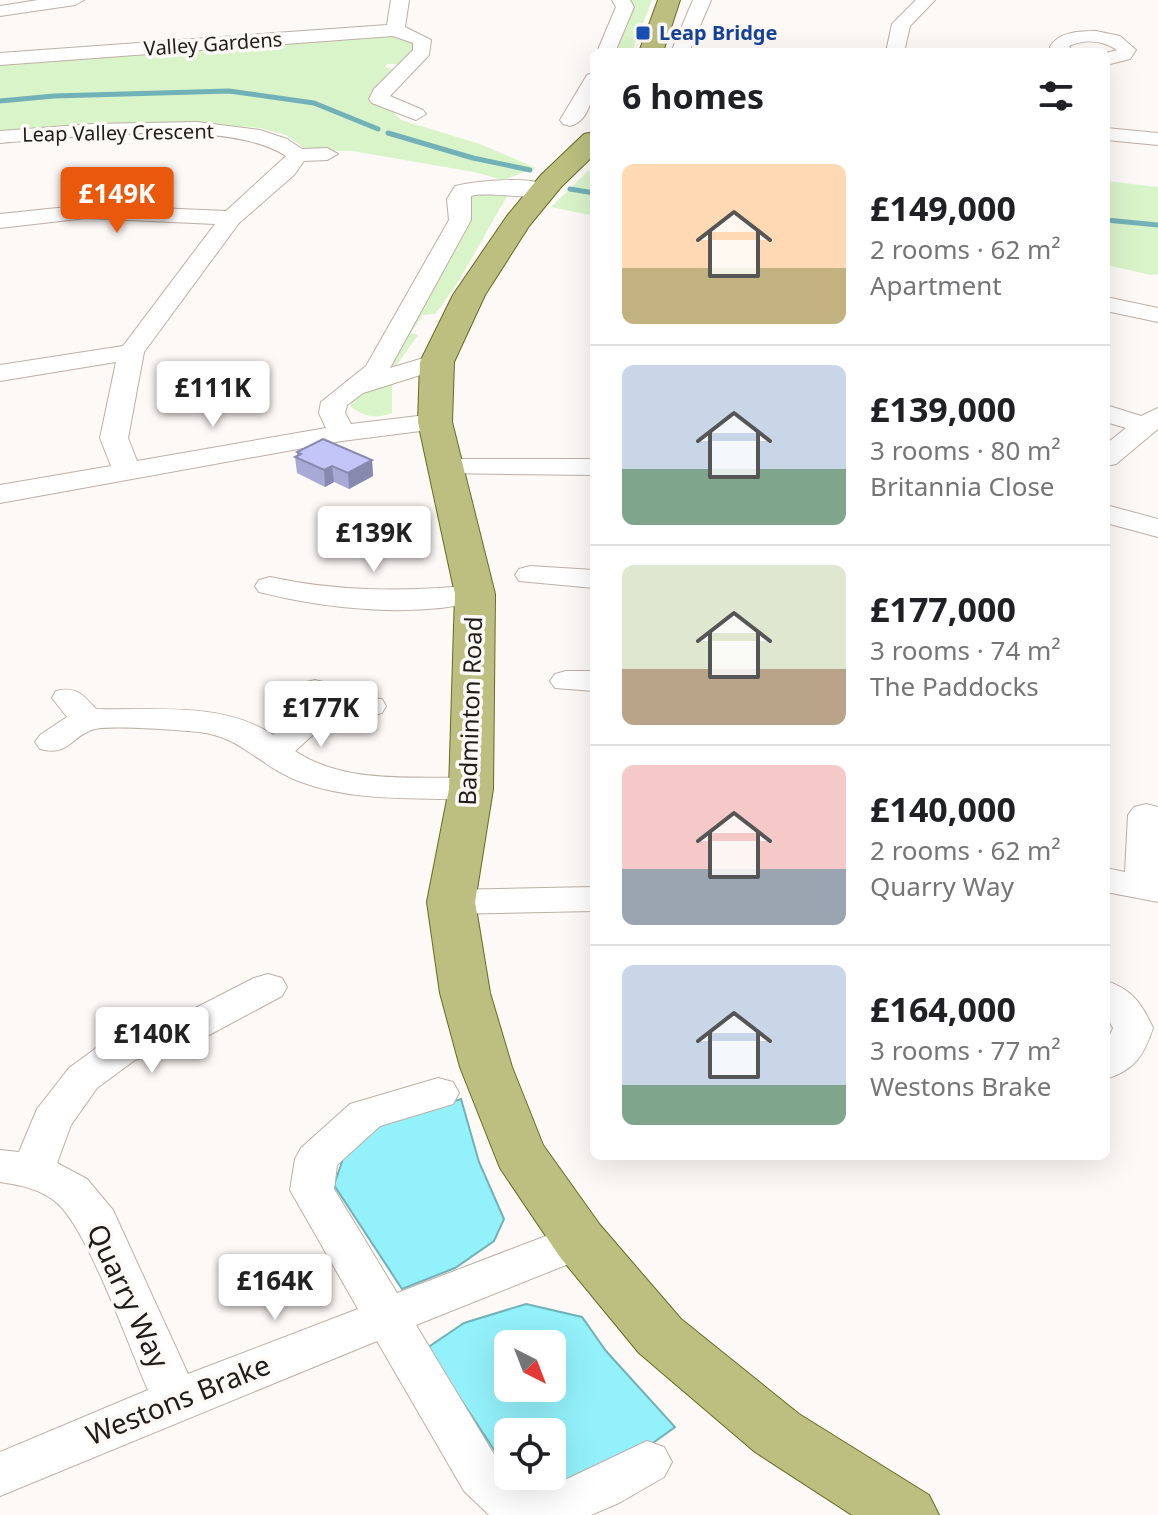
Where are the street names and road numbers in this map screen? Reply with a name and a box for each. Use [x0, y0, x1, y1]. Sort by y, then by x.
street label: Valley Gardens [143, 25, 283, 62]
street label: Leap Valley Crescent [22, 117, 214, 148]
street label: Badminton Road [450, 616, 489, 806]
street label: Quarry Way [79, 1217, 179, 1375]
street label: Westons Brake [80, 1345, 275, 1453]

